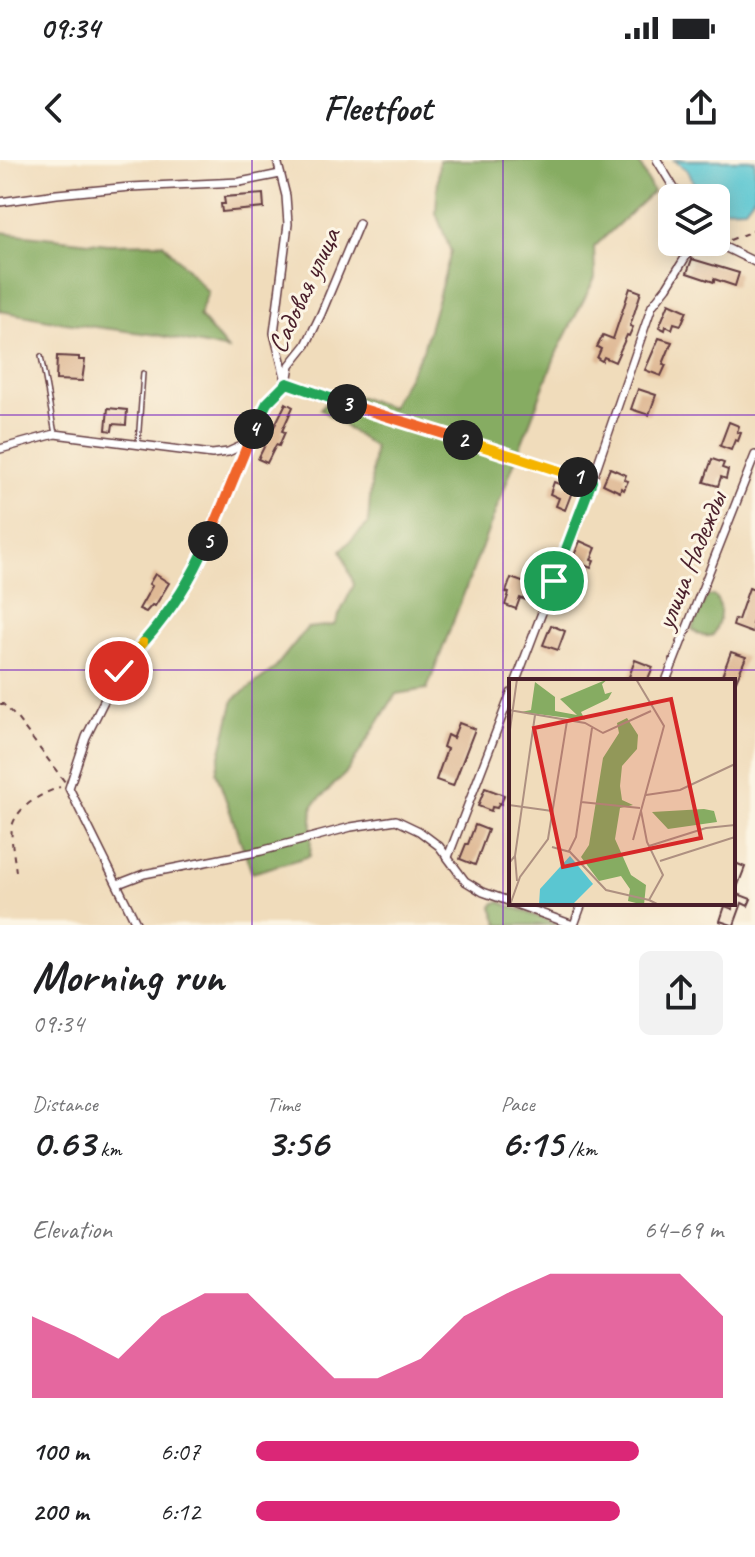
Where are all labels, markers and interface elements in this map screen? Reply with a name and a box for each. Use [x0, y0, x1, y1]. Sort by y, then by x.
text: 09:34 [40, 9, 100, 47]
text: Fleetfoot [323, 85, 432, 131]
icon: back [32, 86, 76, 130]
icon: share [679, 86, 723, 130]
map controls [658, 184, 730, 256]
button: layers [658, 184, 730, 256]
street label: Садовая улица [259, 220, 348, 358]
pin: 3 [327, 384, 367, 424]
text: 3 [342, 390, 352, 418]
pin: 4 [234, 409, 274, 449]
text: 4 [249, 415, 259, 443]
pin: 2 [443, 420, 483, 460]
text: 2 [458, 426, 468, 454]
pin: 1 [558, 457, 598, 497]
text: 1 [573, 463, 583, 491]
street label: улица Надежды [646, 484, 735, 636]
pin: 5 [188, 521, 228, 561]
text: 5 [203, 527, 213, 555]
pin [520, 547, 588, 615]
icon: arrive [532, 559, 576, 603]
pin [85, 637, 153, 705]
icon: check [97, 649, 141, 693]
inset map [509, 679, 735, 905]
text: Morning run [32, 949, 224, 1004]
button: share [639, 951, 723, 1035]
text: 09:34 [32, 1007, 84, 1040]
text: Distance [32, 1090, 98, 1118]
text: Time [266, 1090, 300, 1118]
text: Pace [501, 1090, 535, 1118]
text: 0.63 [32, 1118, 95, 1168]
text: 3:56 [266, 1118, 328, 1168]
text: 6:15 [501, 1118, 563, 1168]
text: km [95, 1135, 122, 1163]
text: /km [563, 1135, 597, 1163]
text: Elevation [32, 1213, 112, 1246]
text: 64–69 m [644, 1213, 723, 1246]
text: 100 m [32, 1435, 88, 1468]
text: 6:07 [160, 1435, 200, 1468]
text: 200 m [32, 1495, 88, 1528]
text: 6:12 [160, 1495, 200, 1528]

